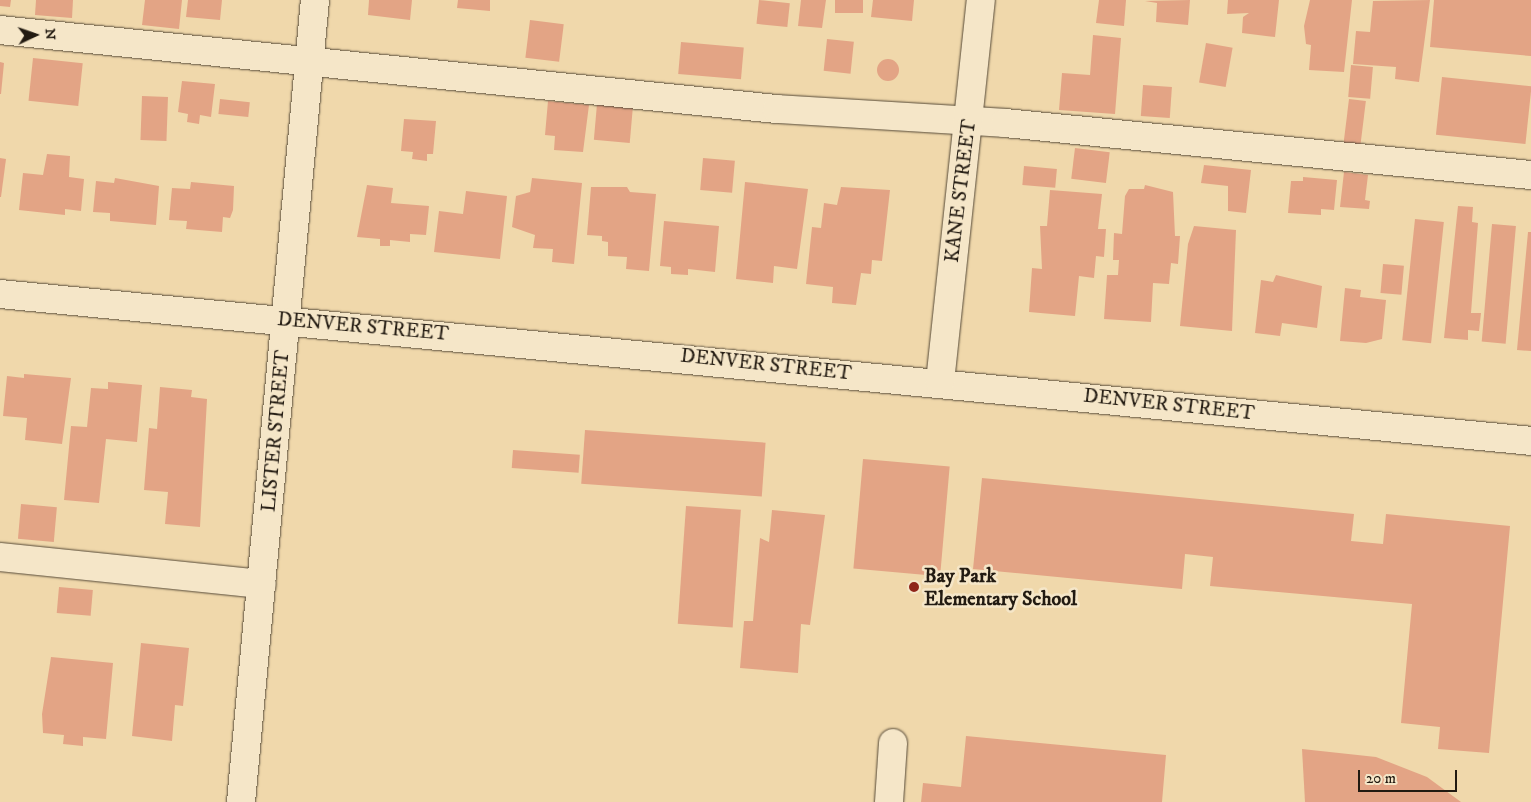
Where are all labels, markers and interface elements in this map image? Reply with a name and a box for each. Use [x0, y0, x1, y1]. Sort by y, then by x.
north arrow [10, 10, 60, 60]
text: N [41, 28, 59, 40]
street label: KANE STREET [940, 118, 982, 264]
street label: DENVER STREET [276, 308, 450, 346]
street label: DENVER STREET [679, 344, 853, 386]
street label: LISTER STREET [257, 349, 295, 513]
street label: DENVER STREET [1082, 384, 1256, 426]
place label: Bay Park Elementary School [924, 564, 1077, 611]
marker: Bay Park Elementary School [908, 581, 920, 593]
scale bar [1361, 760, 1460, 792]
text: 20 m [1366, 769, 1396, 788]

